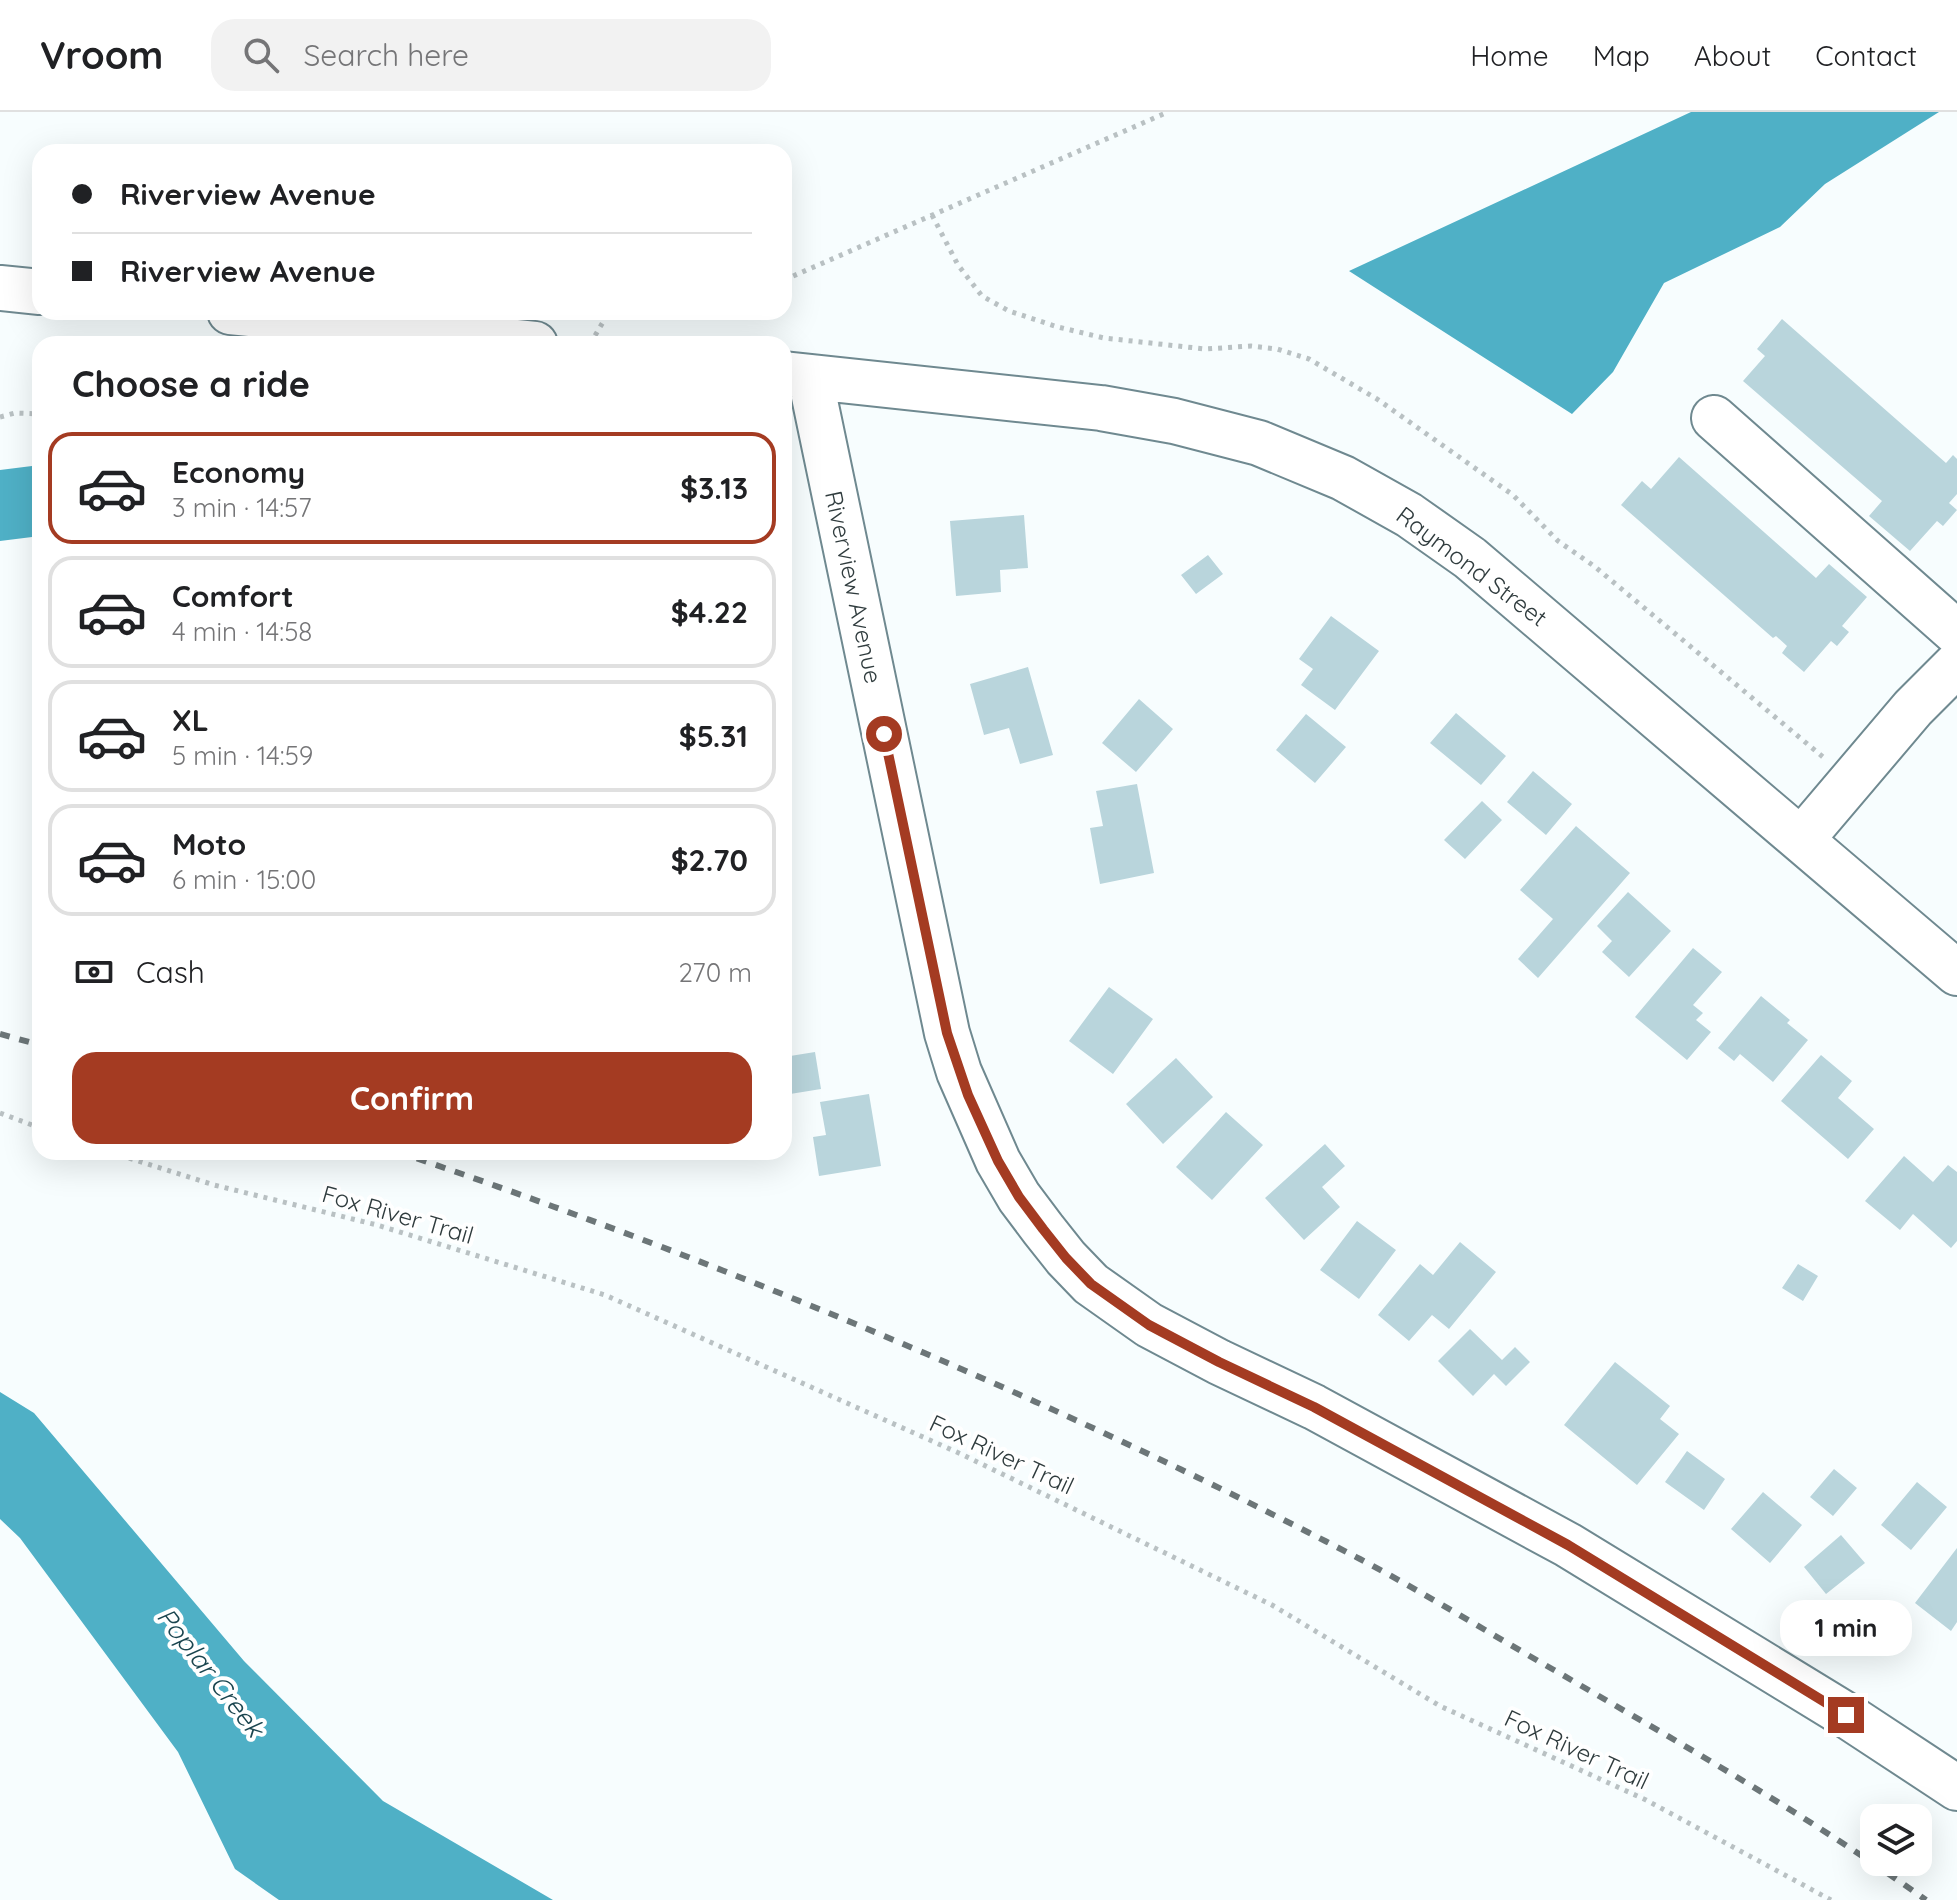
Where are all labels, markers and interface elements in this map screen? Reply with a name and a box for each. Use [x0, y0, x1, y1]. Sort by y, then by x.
search box [211, 19, 771, 91]
text: Vroom [40, 31, 163, 79]
icon: search [239, 33, 283, 77]
text: Search here [303, 36, 469, 74]
text: Home [1470, 38, 1549, 73]
text: Map [1593, 38, 1650, 73]
text: About [1694, 38, 1771, 73]
text: Contact [1815, 38, 1917, 73]
text: Riverview Avenue [120, 175, 376, 213]
text: Riverview Avenue [120, 252, 376, 290]
text: Choose a ride [72, 361, 310, 406]
icon: car [76, 452, 148, 524]
text: Economy [172, 453, 305, 491]
text: $3.13 [680, 469, 748, 507]
street label: Riverview Avenue [819, 488, 889, 686]
text: 3 min · 14:57 [172, 491, 312, 524]
street label: Raymond Street [1391, 499, 1553, 633]
icon: car [76, 576, 148, 648]
text: Comfort [172, 577, 293, 615]
text: $4.22 [671, 593, 748, 631]
text: 4 min · 14:58 [172, 615, 312, 648]
icon: car [76, 700, 148, 772]
text: XL [172, 701, 209, 739]
route start [866, 716, 902, 752]
text: $5.31 [679, 717, 748, 755]
text: 5 min · 14:59 [172, 739, 313, 772]
icon: car [76, 824, 148, 896]
text: Moto [172, 825, 246, 863]
text: $2.70 [671, 841, 748, 879]
text: 6 min · 15:00 [172, 863, 316, 896]
icon: cash [72, 950, 116, 994]
text: Cash [136, 953, 205, 991]
text: 270 m [678, 956, 752, 989]
button: Confirm [72, 1052, 752, 1144]
street label: Fox River Trail [319, 1178, 477, 1250]
street label: Fox River Trail [925, 1407, 1079, 1501]
callout: 1 min [1780, 1599, 1912, 1655]
water label: Poplar Creek [150, 1601, 273, 1745]
text: 1 min [1815, 1611, 1878, 1644]
route end [1828, 1697, 1864, 1733]
street label: Fox River Trail [1500, 1702, 1654, 1796]
map controls [1860, 1804, 1932, 1876]
button: layers [1860, 1804, 1932, 1876]

